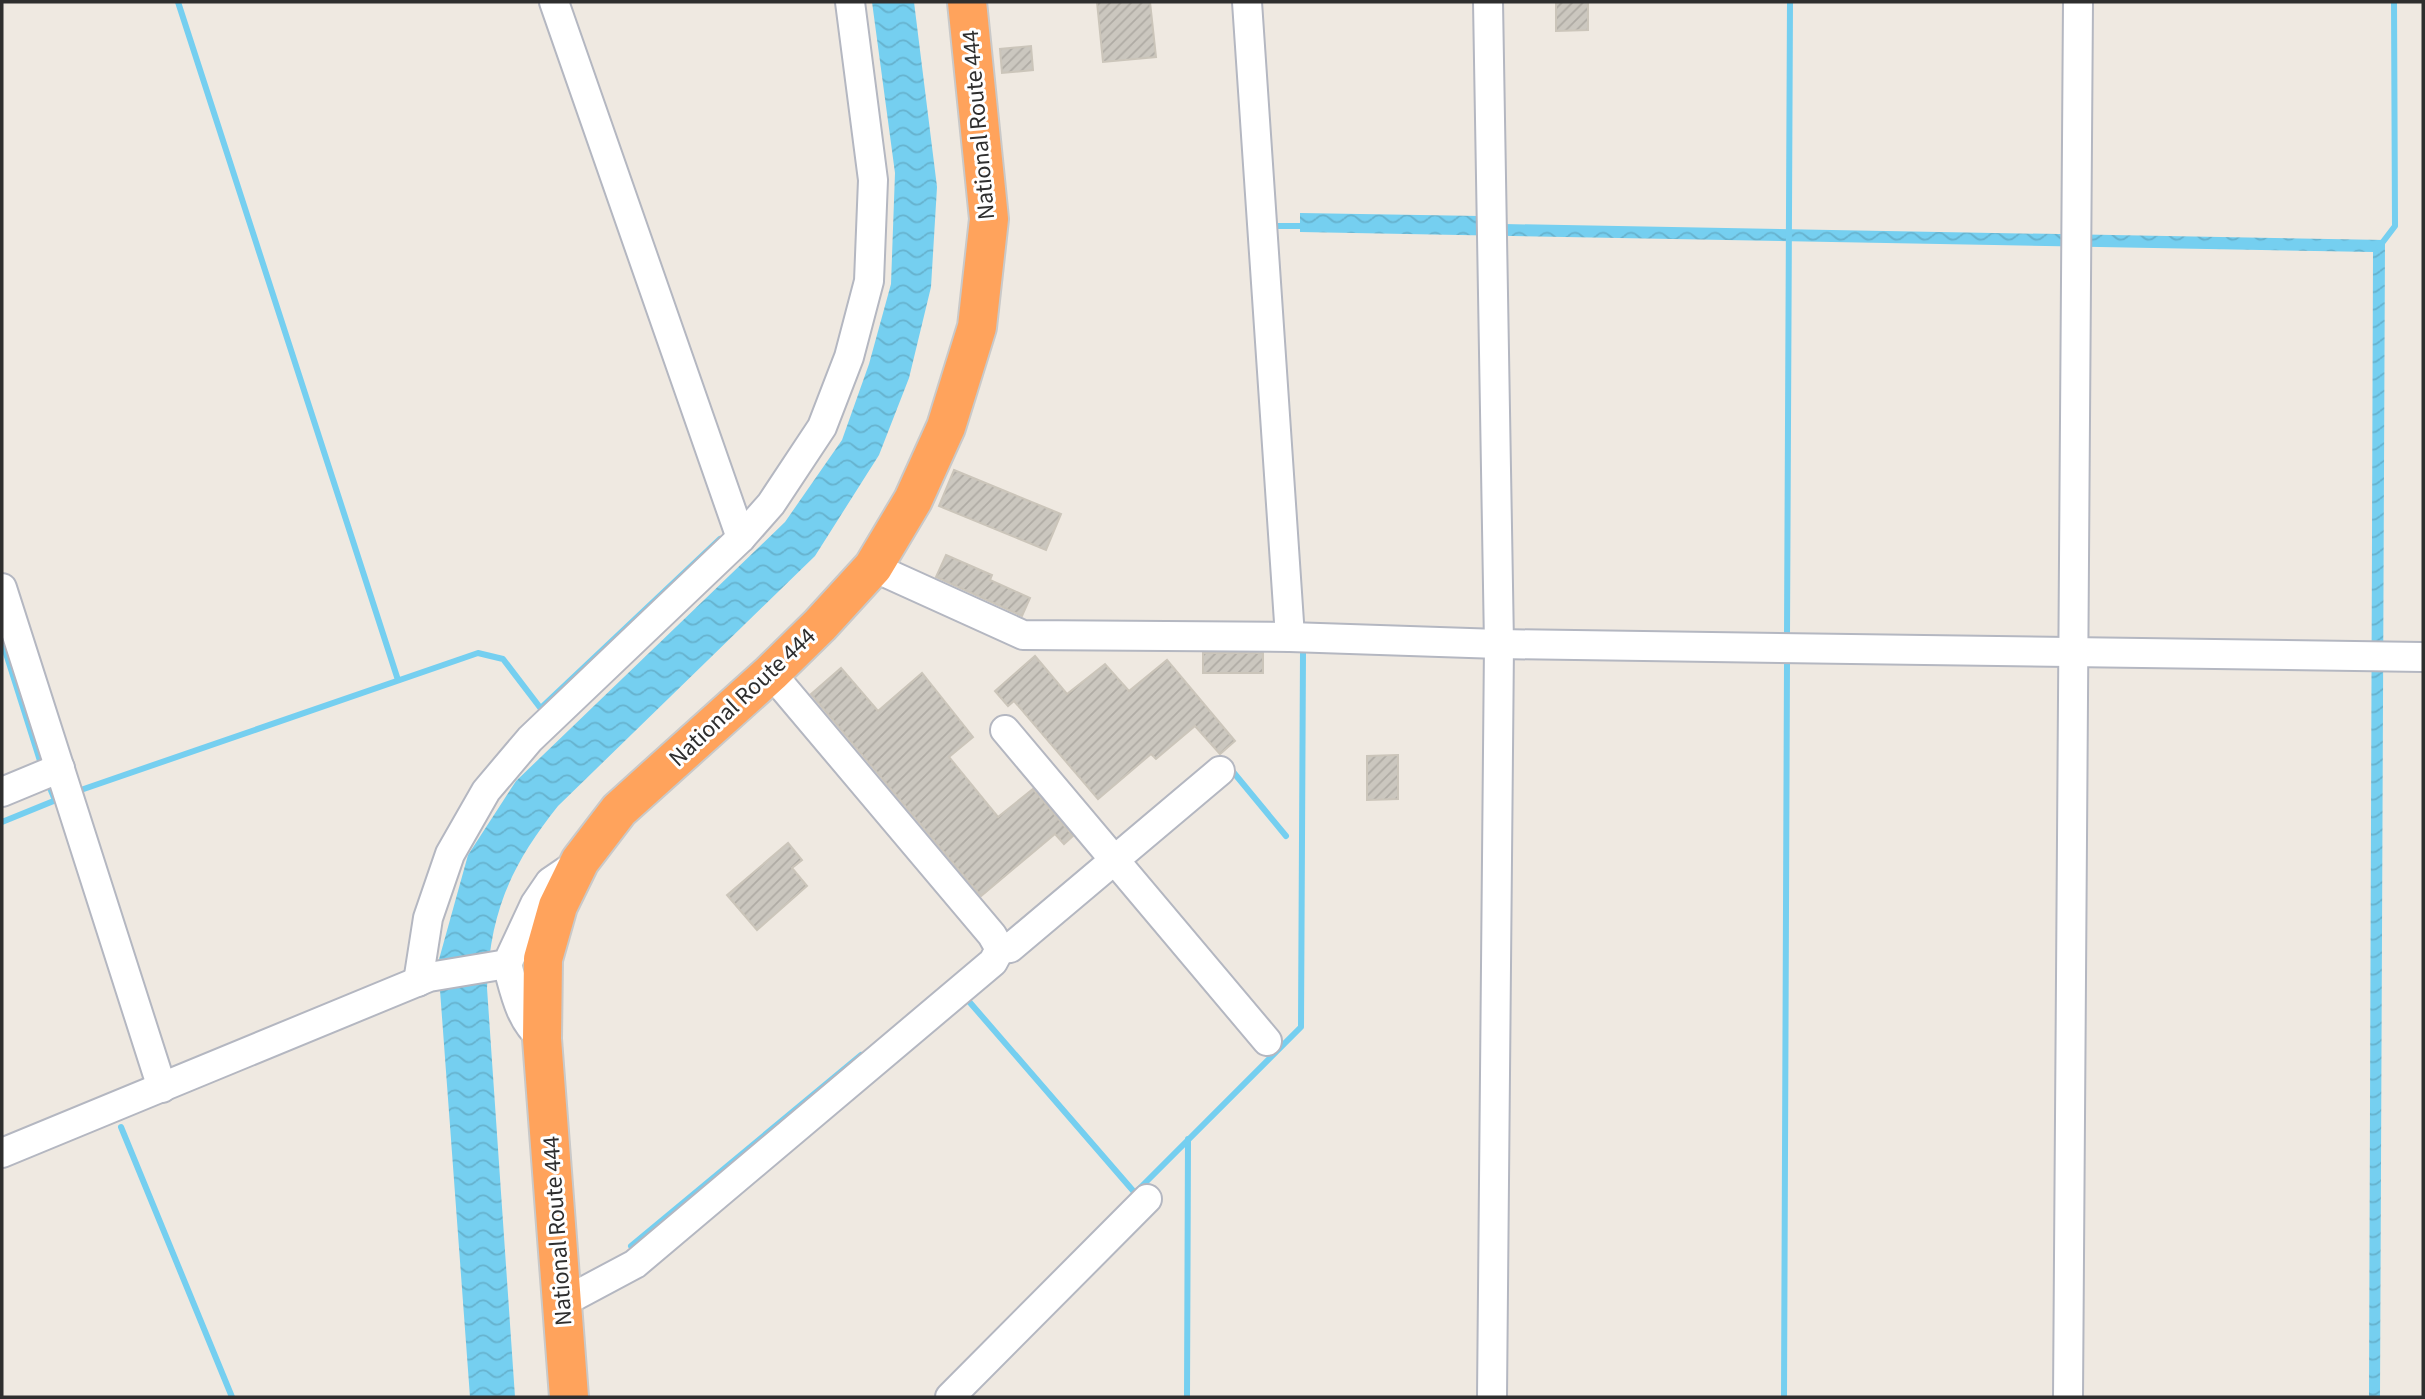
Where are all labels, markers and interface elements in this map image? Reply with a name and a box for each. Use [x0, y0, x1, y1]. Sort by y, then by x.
street label: National Route 444 [953, 29, 1004, 221]
street label: National Route 444 [661, 620, 824, 775]
street label: National Route 444 [533, 1135, 582, 1327]

